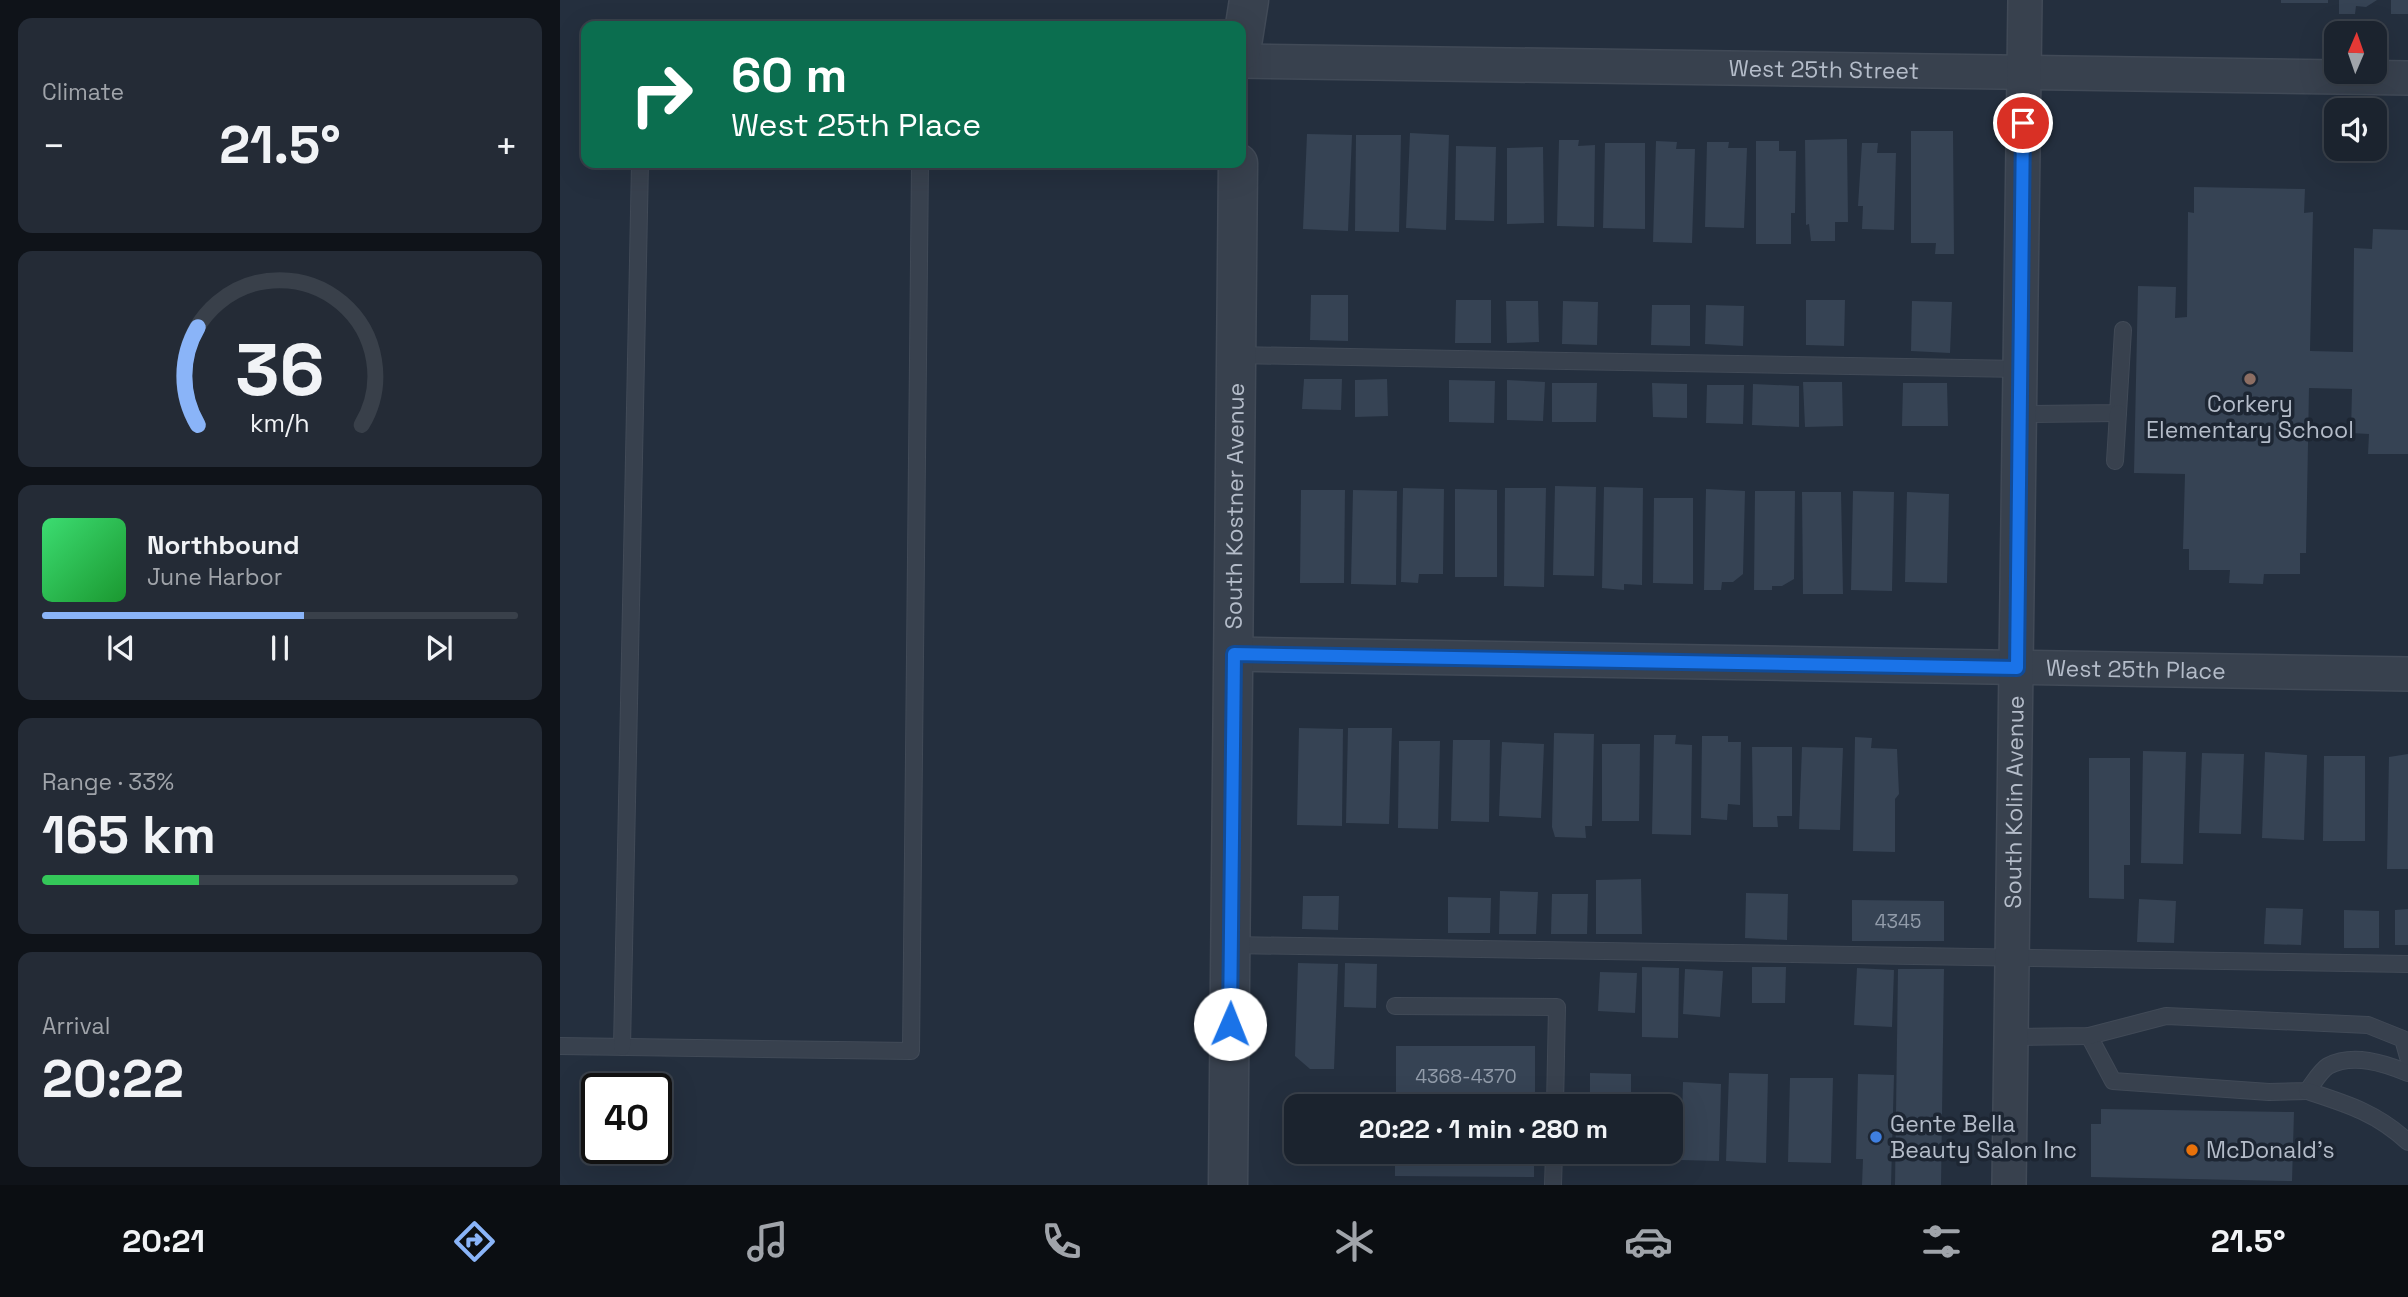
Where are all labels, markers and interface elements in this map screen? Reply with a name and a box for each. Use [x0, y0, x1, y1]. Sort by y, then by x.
north arrow [2324, 21, 2387, 84]
map controls [2324, 21, 2387, 161]
text: 60 m [731, 44, 847, 106]
icon: right [616, 49, 707, 140]
street label: West 25th Street [1729, 53, 1919, 86]
text: Climate [42, 77, 124, 107]
pin [1993, 93, 2053, 153]
button: sound [2324, 98, 2387, 161]
icon: arrive [2004, 104, 2042, 142]
text: West 25th Place [731, 105, 981, 145]
text: 21.5° [219, 112, 341, 178]
text: − [42, 122, 66, 170]
text: + [494, 122, 518, 170]
text: 36 [235, 324, 325, 417]
marker: Corkery Elementary School [2242, 371, 2258, 387]
street label: South Kostner Avenue [1218, 383, 1251, 629]
place label: Corkery Elementary School [2146, 389, 2354, 445]
text: km/h [250, 407, 310, 439]
text: Northbound [147, 528, 300, 562]
text: June Harbor [147, 562, 282, 592]
icon: previous [102, 629, 140, 667]
icon: pause [261, 629, 299, 667]
icon: next [420, 629, 458, 667]
street label: West 25th Place [2046, 653, 2226, 686]
street label: South Kolin Avenue [1998, 695, 2031, 909]
text: Range · 33% [42, 767, 174, 797]
text: 165 km [42, 802, 216, 868]
house number: 4345 [1875, 909, 1921, 934]
position arrow [1193, 987, 1267, 1061]
text: Arrival [42, 1011, 110, 1041]
text: 20:22 [42, 1046, 184, 1112]
house number: 4368-4370 [1415, 1064, 1517, 1089]
speed limit sign: 40 [581, 1073, 672, 1164]
place label: Gente Bella Beauty Salon Inc [1890, 1109, 2077, 1165]
text: 20:22 · 1 min · 280 m [1359, 1112, 1608, 1146]
marker: Gente Bella Beauty Salon Inc [1868, 1129, 1884, 1145]
place label: McDonald's [2206, 1135, 2335, 1165]
marker: McDonald's [2184, 1142, 2200, 1158]
icon: directions [450, 1217, 499, 1266]
icon: music [743, 1217, 792, 1266]
icon: phone [1037, 1217, 1086, 1266]
icon: climate [1330, 1217, 1379, 1266]
icon: car [1624, 1217, 1673, 1266]
icon: filters [1917, 1217, 1966, 1266]
text: 20:21 [122, 1221, 205, 1261]
text: 21.5° [2211, 1221, 2286, 1261]

